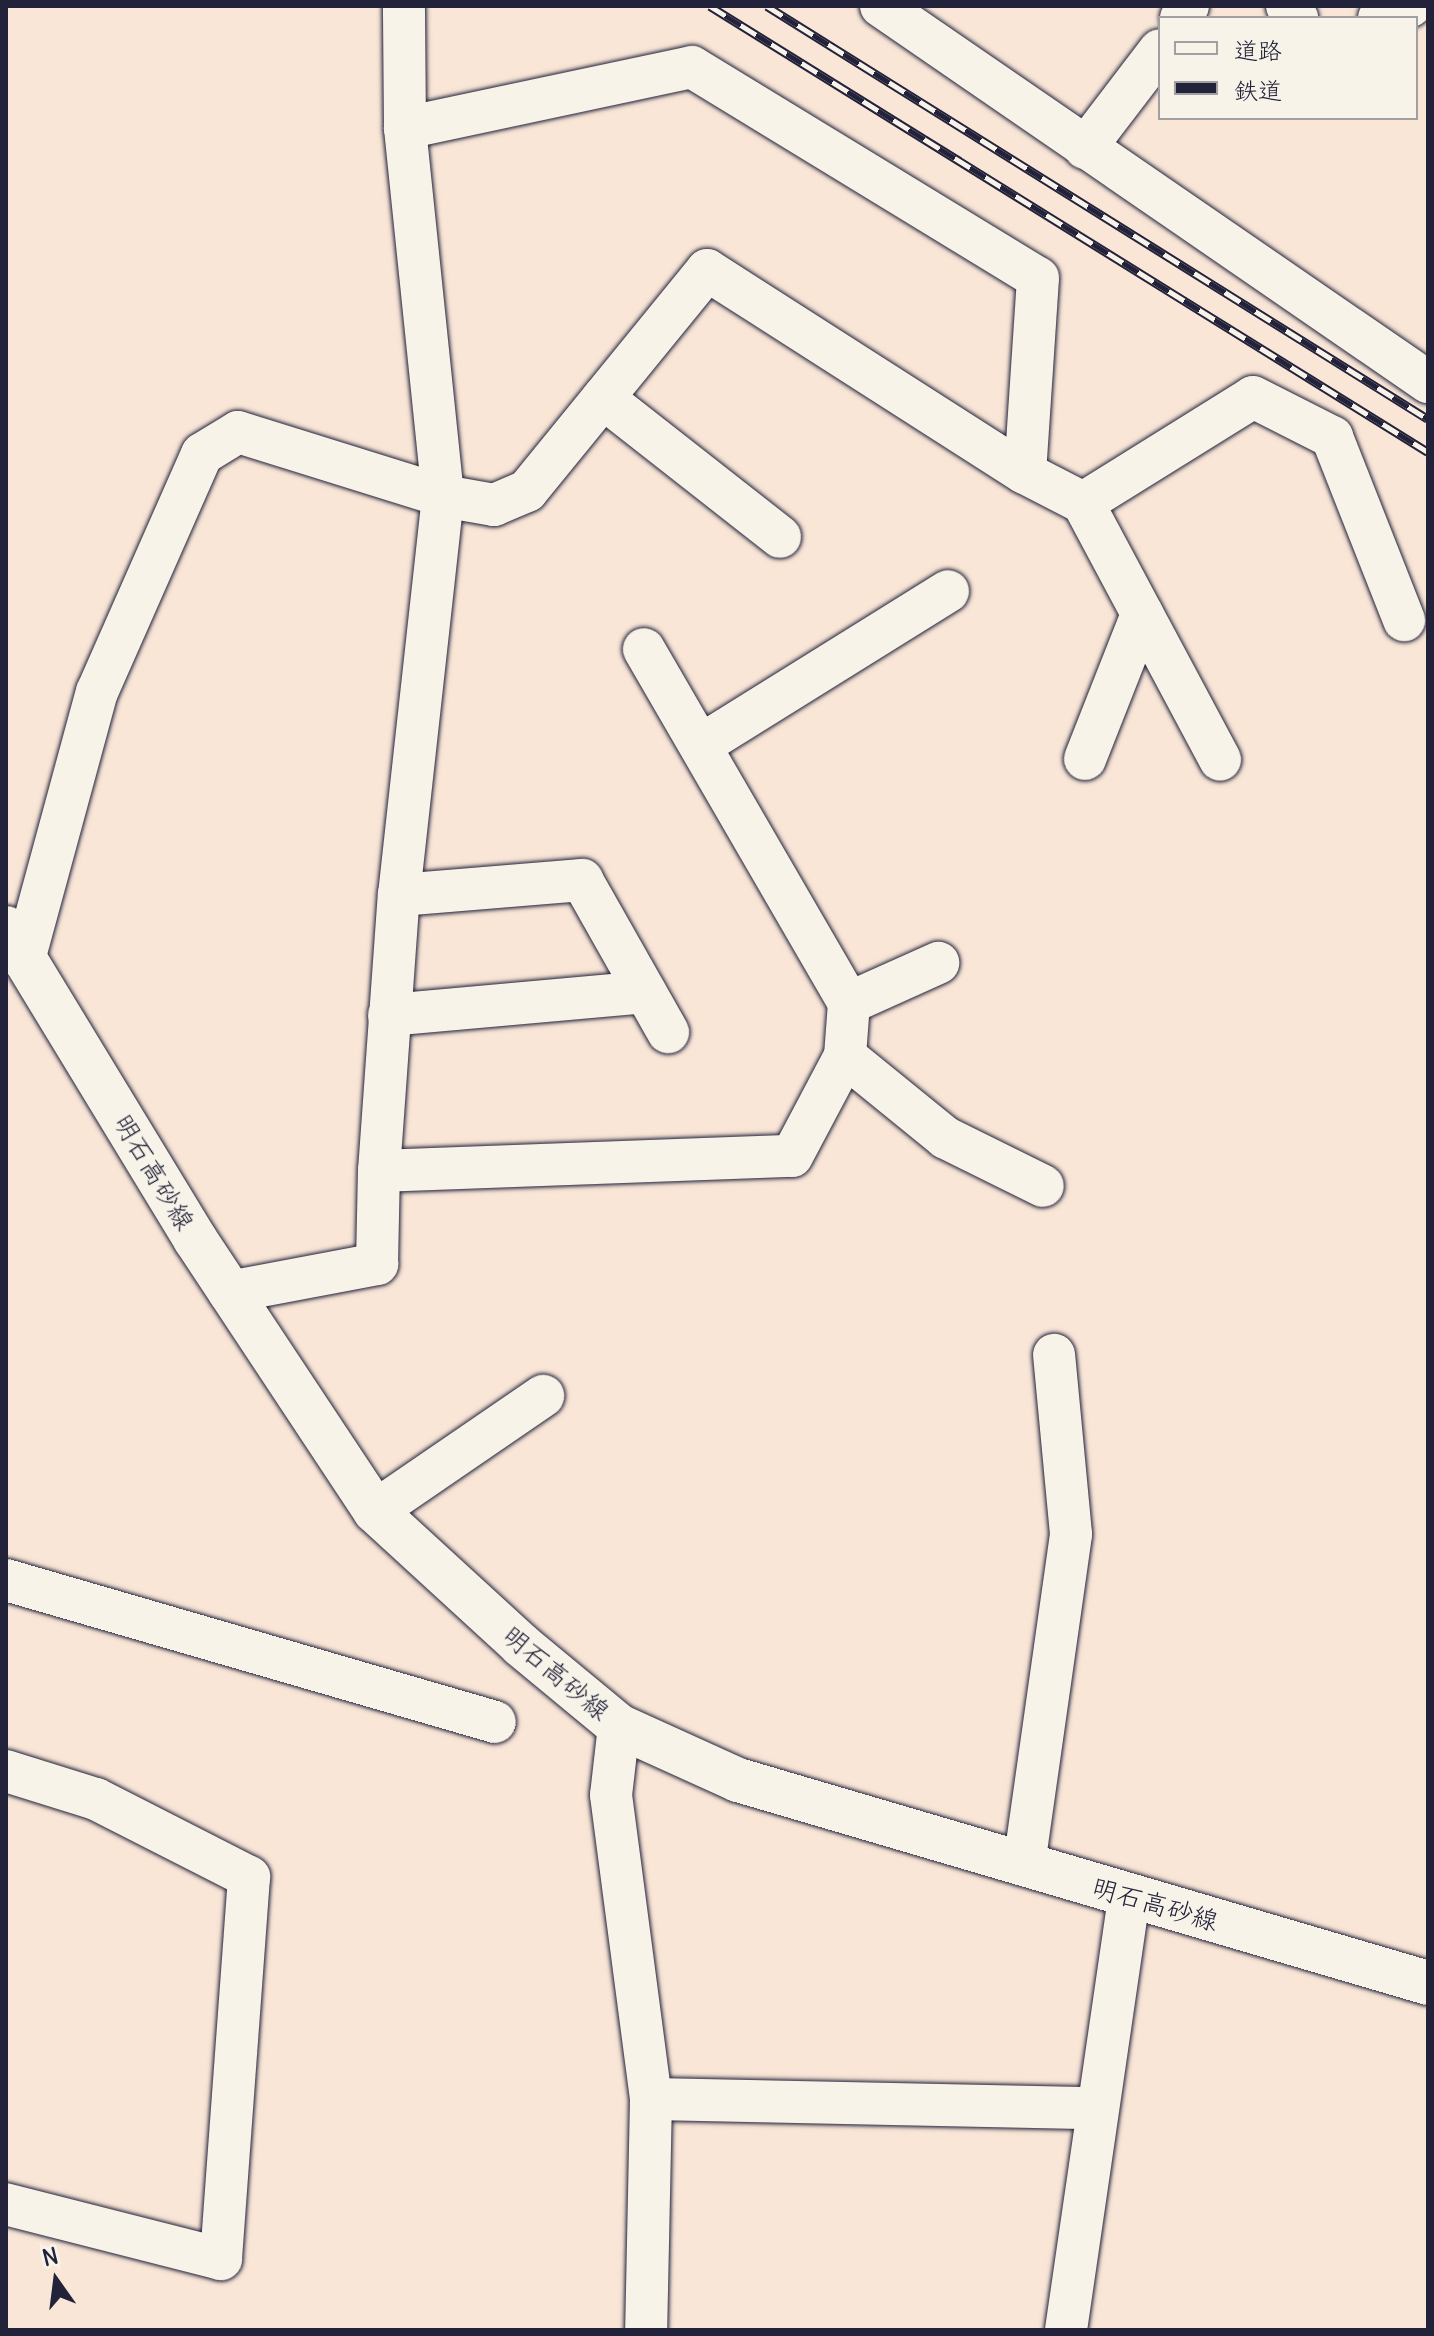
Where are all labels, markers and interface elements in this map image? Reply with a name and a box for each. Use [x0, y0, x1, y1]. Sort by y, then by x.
legend [1158, 16, 1418, 120]
text: 道路 [1234, 35, 1282, 65]
text: 鉄道 [1234, 75, 1282, 105]
street label: 明石高砂線 [107, 1108, 201, 1236]
street label: 明石高砂線 [496, 1619, 616, 1727]
street label: 明石高砂線 [1088, 1871, 1222, 1937]
north arrow [16, 2240, 96, 2320]
text: N [39, 2241, 61, 2272]

